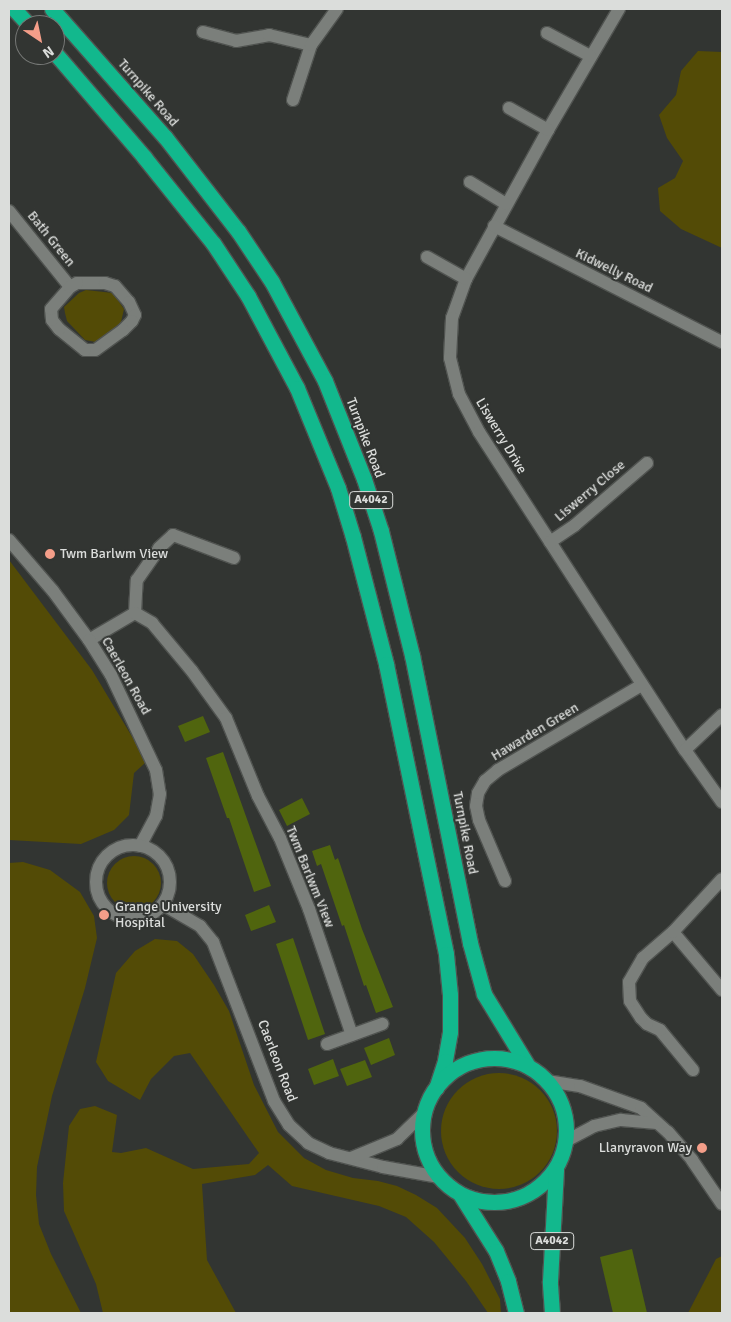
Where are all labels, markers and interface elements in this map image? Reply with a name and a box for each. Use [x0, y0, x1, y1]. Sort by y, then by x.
north arrow [15, 15, 65, 65]
text: N [39, 42, 57, 62]
street label: Turnpike Road [114, 56, 182, 130]
street label: Bath Green [24, 208, 78, 270]
street label: Kidwelly Road [573, 245, 655, 297]
street label: Liswerry Drive [472, 395, 530, 477]
street label: Turnpike Road [342, 396, 388, 480]
street label: Liswerry Close [551, 457, 629, 525]
road number: A4042 [348, 490, 394, 510]
place label: Twm Barlwm View [60, 546, 168, 562]
marker: Twm Barlwm View [44, 548, 56, 560]
street label: Caerleon Road [98, 634, 154, 718]
street label: Hawarden Green [488, 699, 582, 765]
street label: Turnpike Road [449, 790, 481, 876]
street label: Twm Barlwm View [282, 824, 338, 930]
place label: Grange University Hospital [115, 899, 222, 932]
marker: Grange University Hospital [97, 908, 111, 922]
street label: Caerleon Road [254, 1018, 300, 1104]
place label: Llanyravon Way [599, 1140, 692, 1156]
marker: Llanyravon Way [696, 1142, 708, 1154]
road number: A4042 [530, 1232, 574, 1250]

